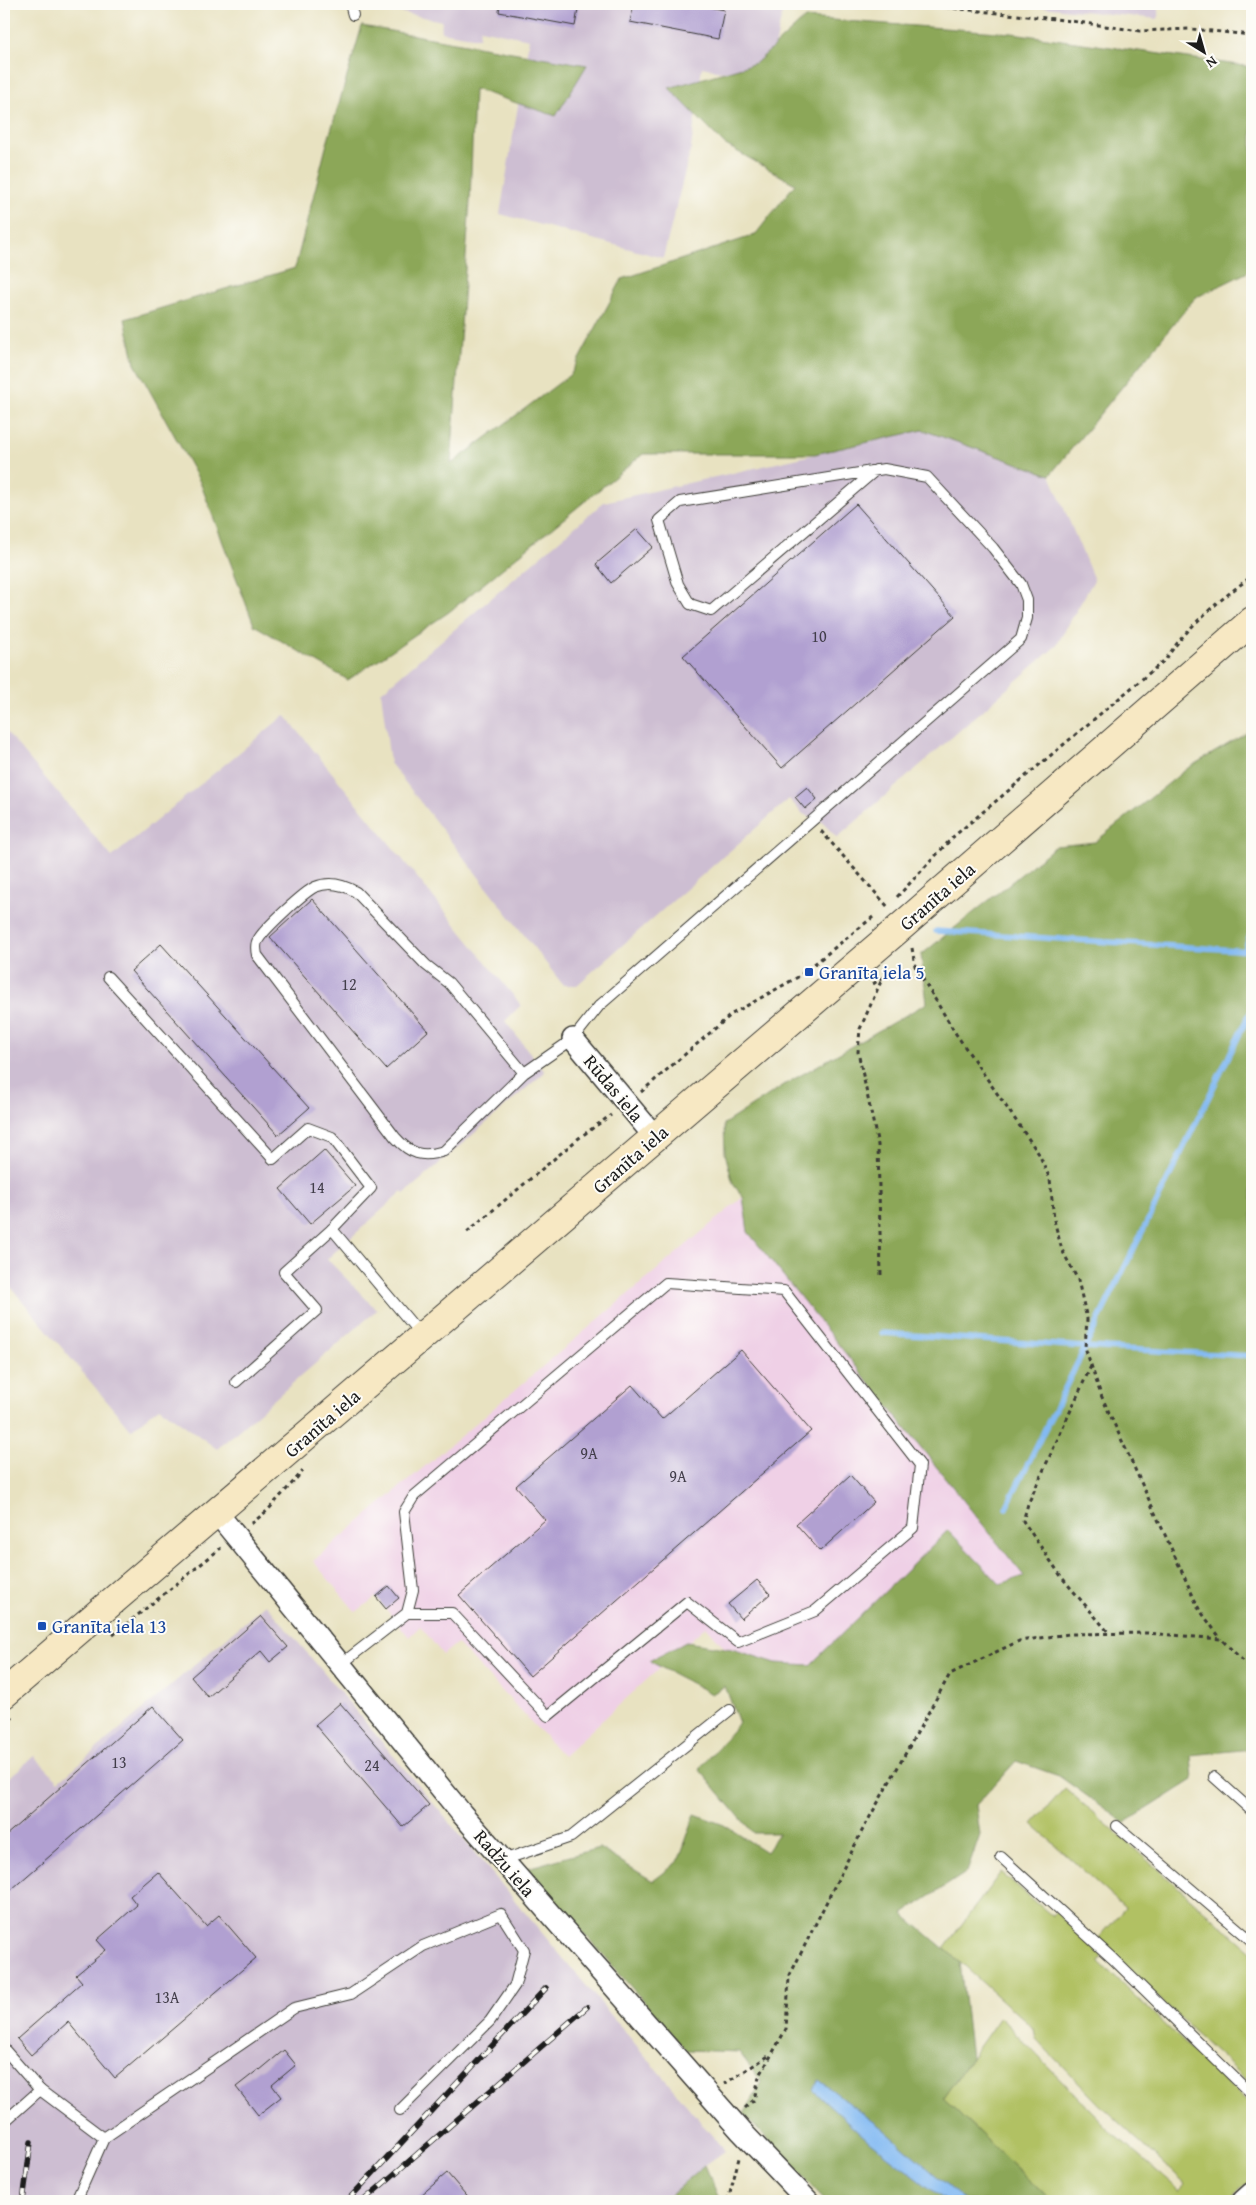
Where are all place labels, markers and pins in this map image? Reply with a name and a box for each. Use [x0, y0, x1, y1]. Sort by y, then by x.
place label: Granīta iela 5 [819, 958, 925, 986]
marker: Granīta iela 5 [803, 966, 815, 978]
place label: Granīta iela 13 [52, 1612, 167, 1640]
marker: Granīta iela 13 [36, 1620, 48, 1632]

